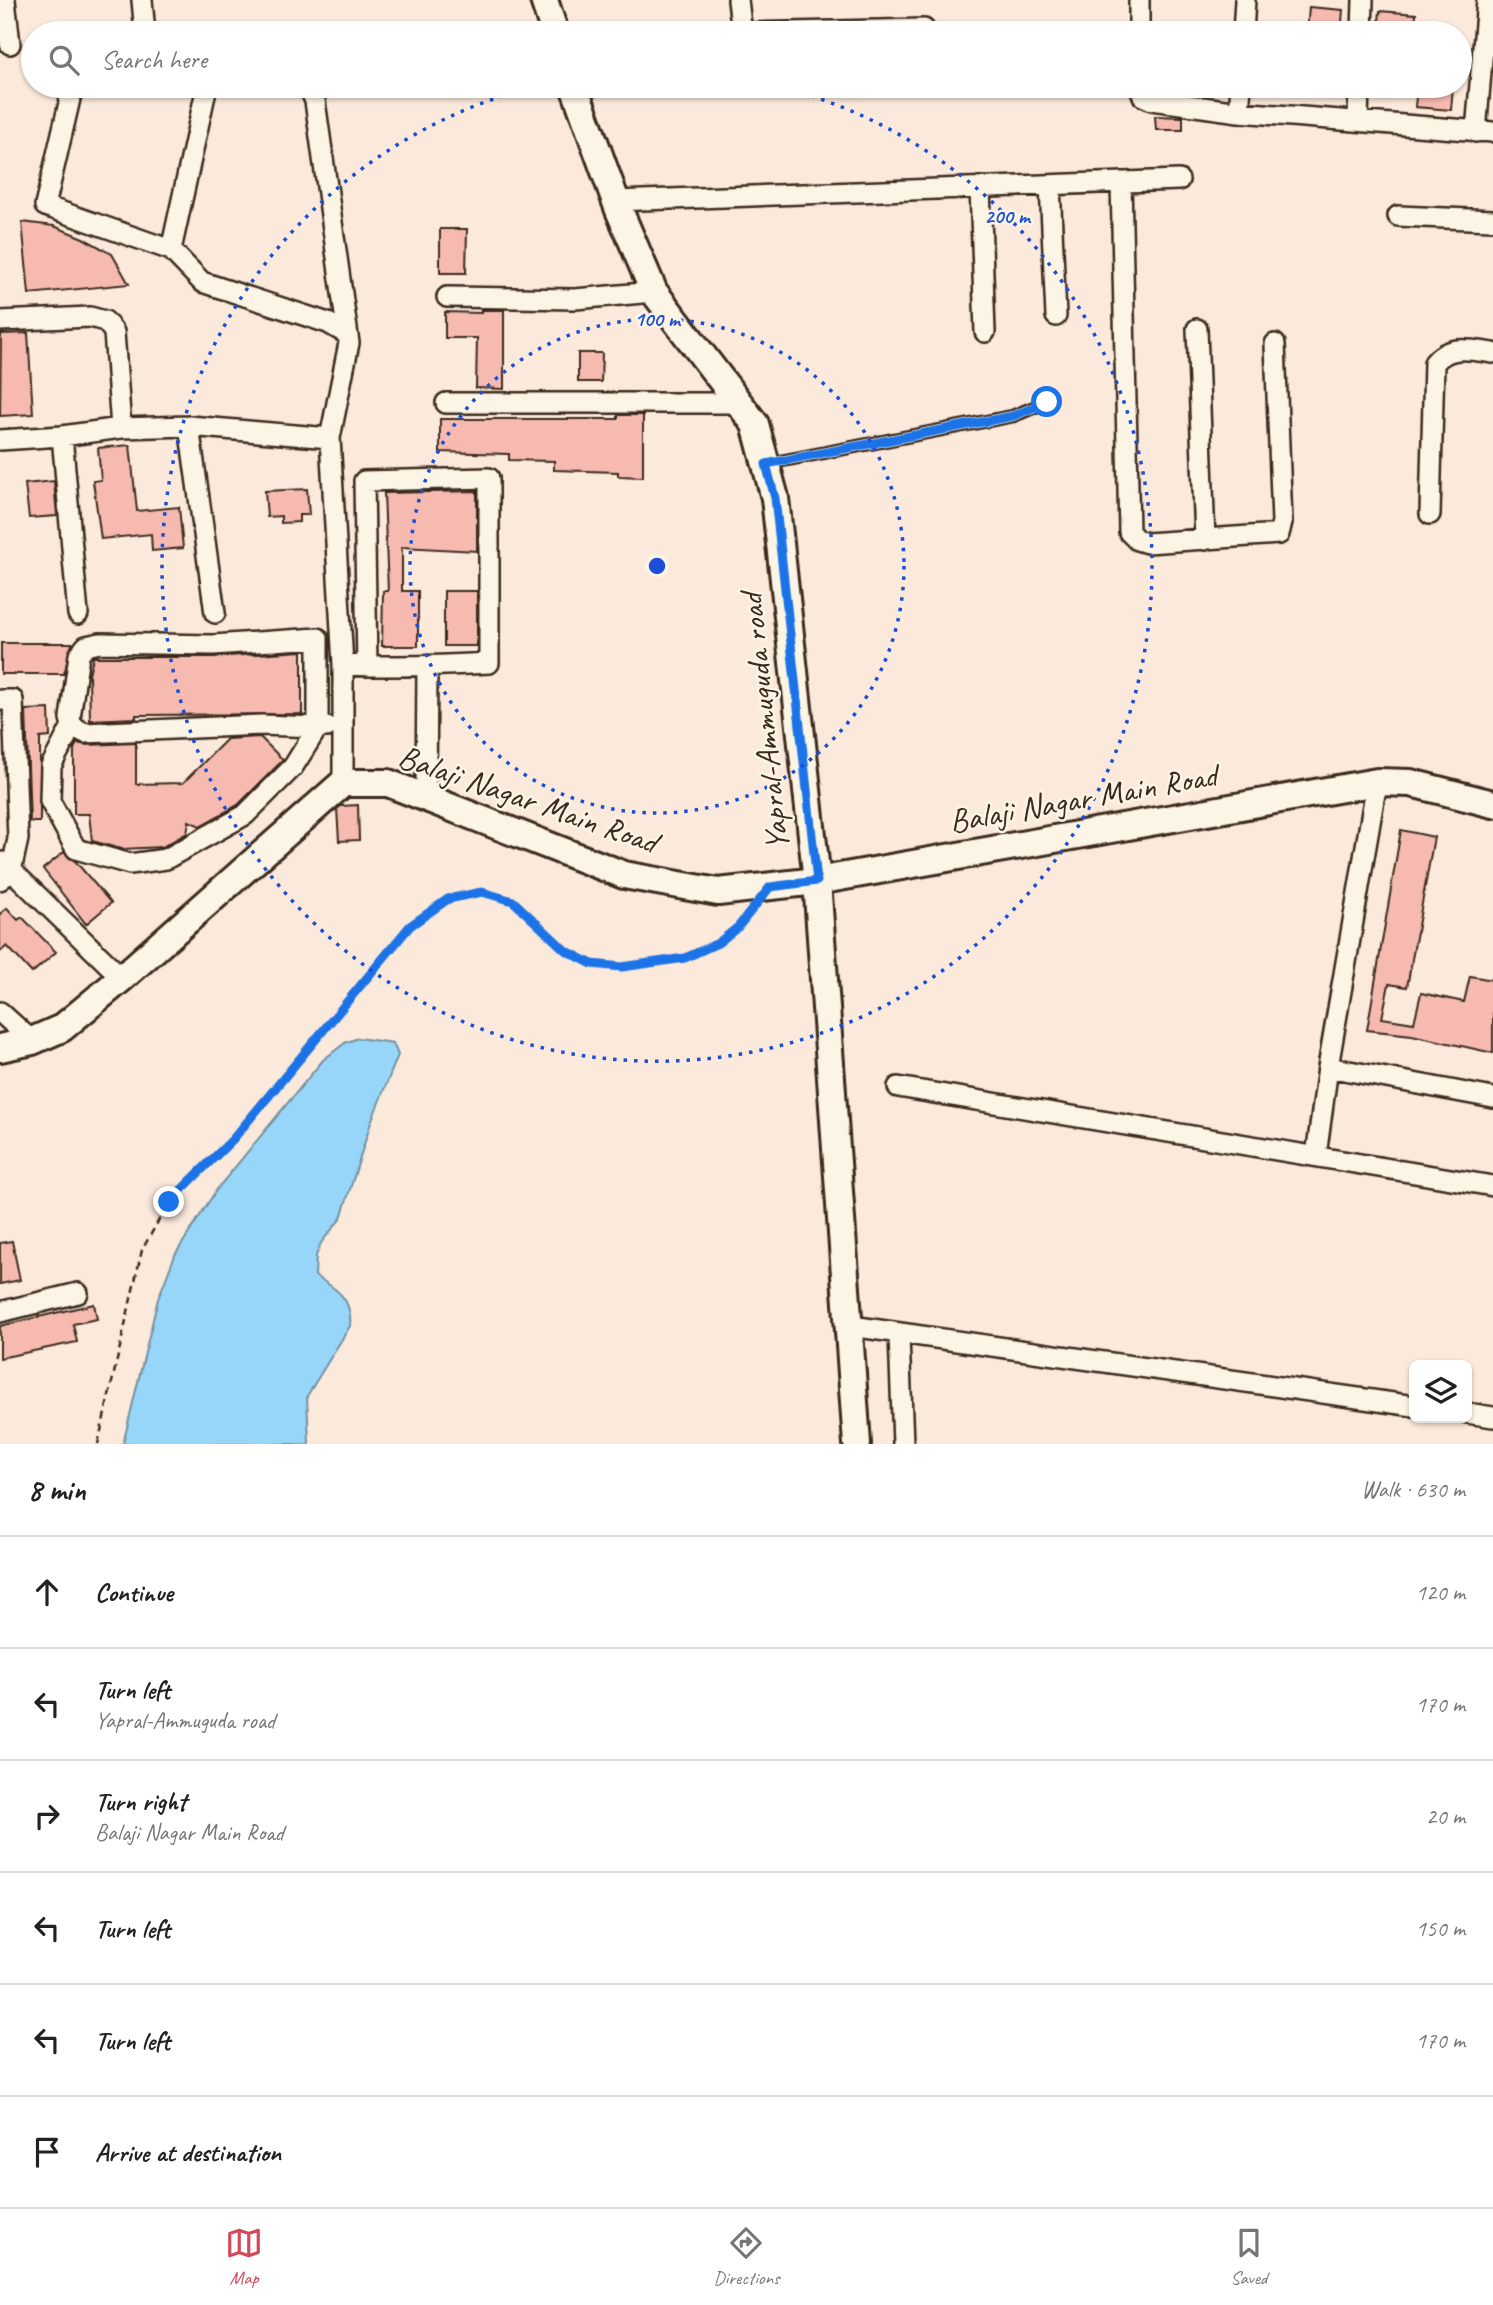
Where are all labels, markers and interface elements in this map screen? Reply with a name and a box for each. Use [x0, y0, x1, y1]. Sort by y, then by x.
search box [21, 21, 1472, 98]
icon: search [45, 41, 83, 79]
text: Search here [101, 43, 207, 76]
text: 200 m [984, 203, 1032, 229]
text: 100 m [634, 306, 682, 332]
route start [1031, 386, 1062, 417]
centre of rings [645, 554, 669, 578]
street label: Yapral-Ammuguda road [729, 586, 798, 853]
street label: Balaji Nagar Main Road [393, 735, 668, 865]
street label: Balaji Nagar Main Road [946, 753, 1225, 842]
route end [153, 1186, 184, 1217]
map controls [1409, 1360, 1472, 1423]
button: layers [1409, 1360, 1472, 1423]
text: 8 min [28, 1471, 85, 1509]
text: Walk · 630 m [1361, 1475, 1465, 1504]
icon: ahead [28, 1573, 66, 1611]
text: Continue [95, 1576, 173, 1609]
text: 120 m [1416, 1578, 1465, 1607]
text: Turn left [95, 1673, 170, 1706]
icon: left [28, 1685, 66, 1723]
text: 170 m [1416, 1690, 1465, 1719]
text: Yapral-Ammuguda road [95, 1706, 275, 1735]
text: Turn right [95, 1785, 186, 1818]
icon: right [28, 1797, 66, 1835]
text: 20 m [1426, 1802, 1465, 1831]
text: Balaji Nagar Main Road [95, 1818, 284, 1847]
icon: left [28, 1909, 66, 1947]
text: Turn left [95, 1912, 170, 1945]
text: 150 m [1416, 1914, 1465, 1943]
icon: left [28, 2021, 66, 2059]
text: Turn left [95, 2024, 170, 2057]
text: 170 m [1416, 2026, 1465, 2055]
icon: arrive [28, 2133, 66, 2171]
text: Arrive at destination [95, 2136, 281, 2169]
tab: Map [225, 2224, 263, 2290]
tab: Directions [713, 2224, 780, 2290]
tab: Saved [1230, 2224, 1268, 2290]

